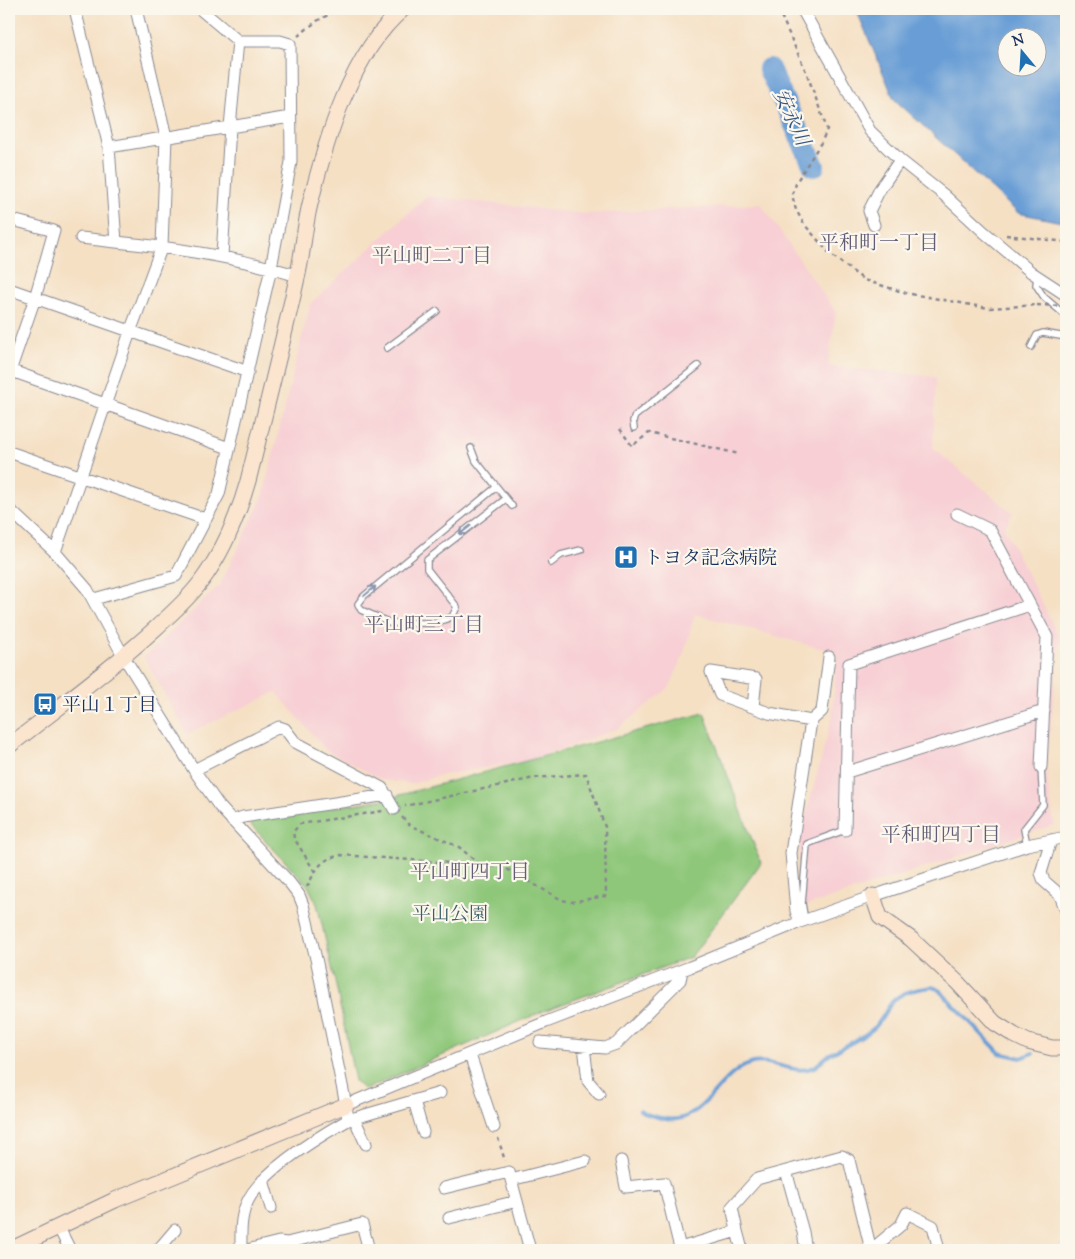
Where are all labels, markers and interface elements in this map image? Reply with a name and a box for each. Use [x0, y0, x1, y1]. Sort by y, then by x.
north arrow [998, 28, 1048, 78]
text: N [1010, 30, 1027, 53]
water label: 安永川 [764, 85, 816, 153]
district label: 平和町一丁目 [819, 230, 939, 259]
district label: 平山町二丁目 [372, 243, 492, 272]
one-way arrow [458, 525, 471, 536]
hospital icon: トヨタ記念病院 [613, 544, 639, 570]
place label: トヨタ記念病院 [644, 546, 777, 573]
one-way arrow [363, 586, 376, 597]
district label: 平山町三丁目 [364, 612, 484, 641]
bus stop icon: 平山１丁目 [32, 691, 58, 717]
place label: 平山１丁目 [62, 693, 157, 720]
district label: 平和町四丁目 [881, 822, 1001, 851]
district label: 平山町四丁目 [410, 859, 530, 888]
park label: 平山公園 [412, 902, 488, 929]

